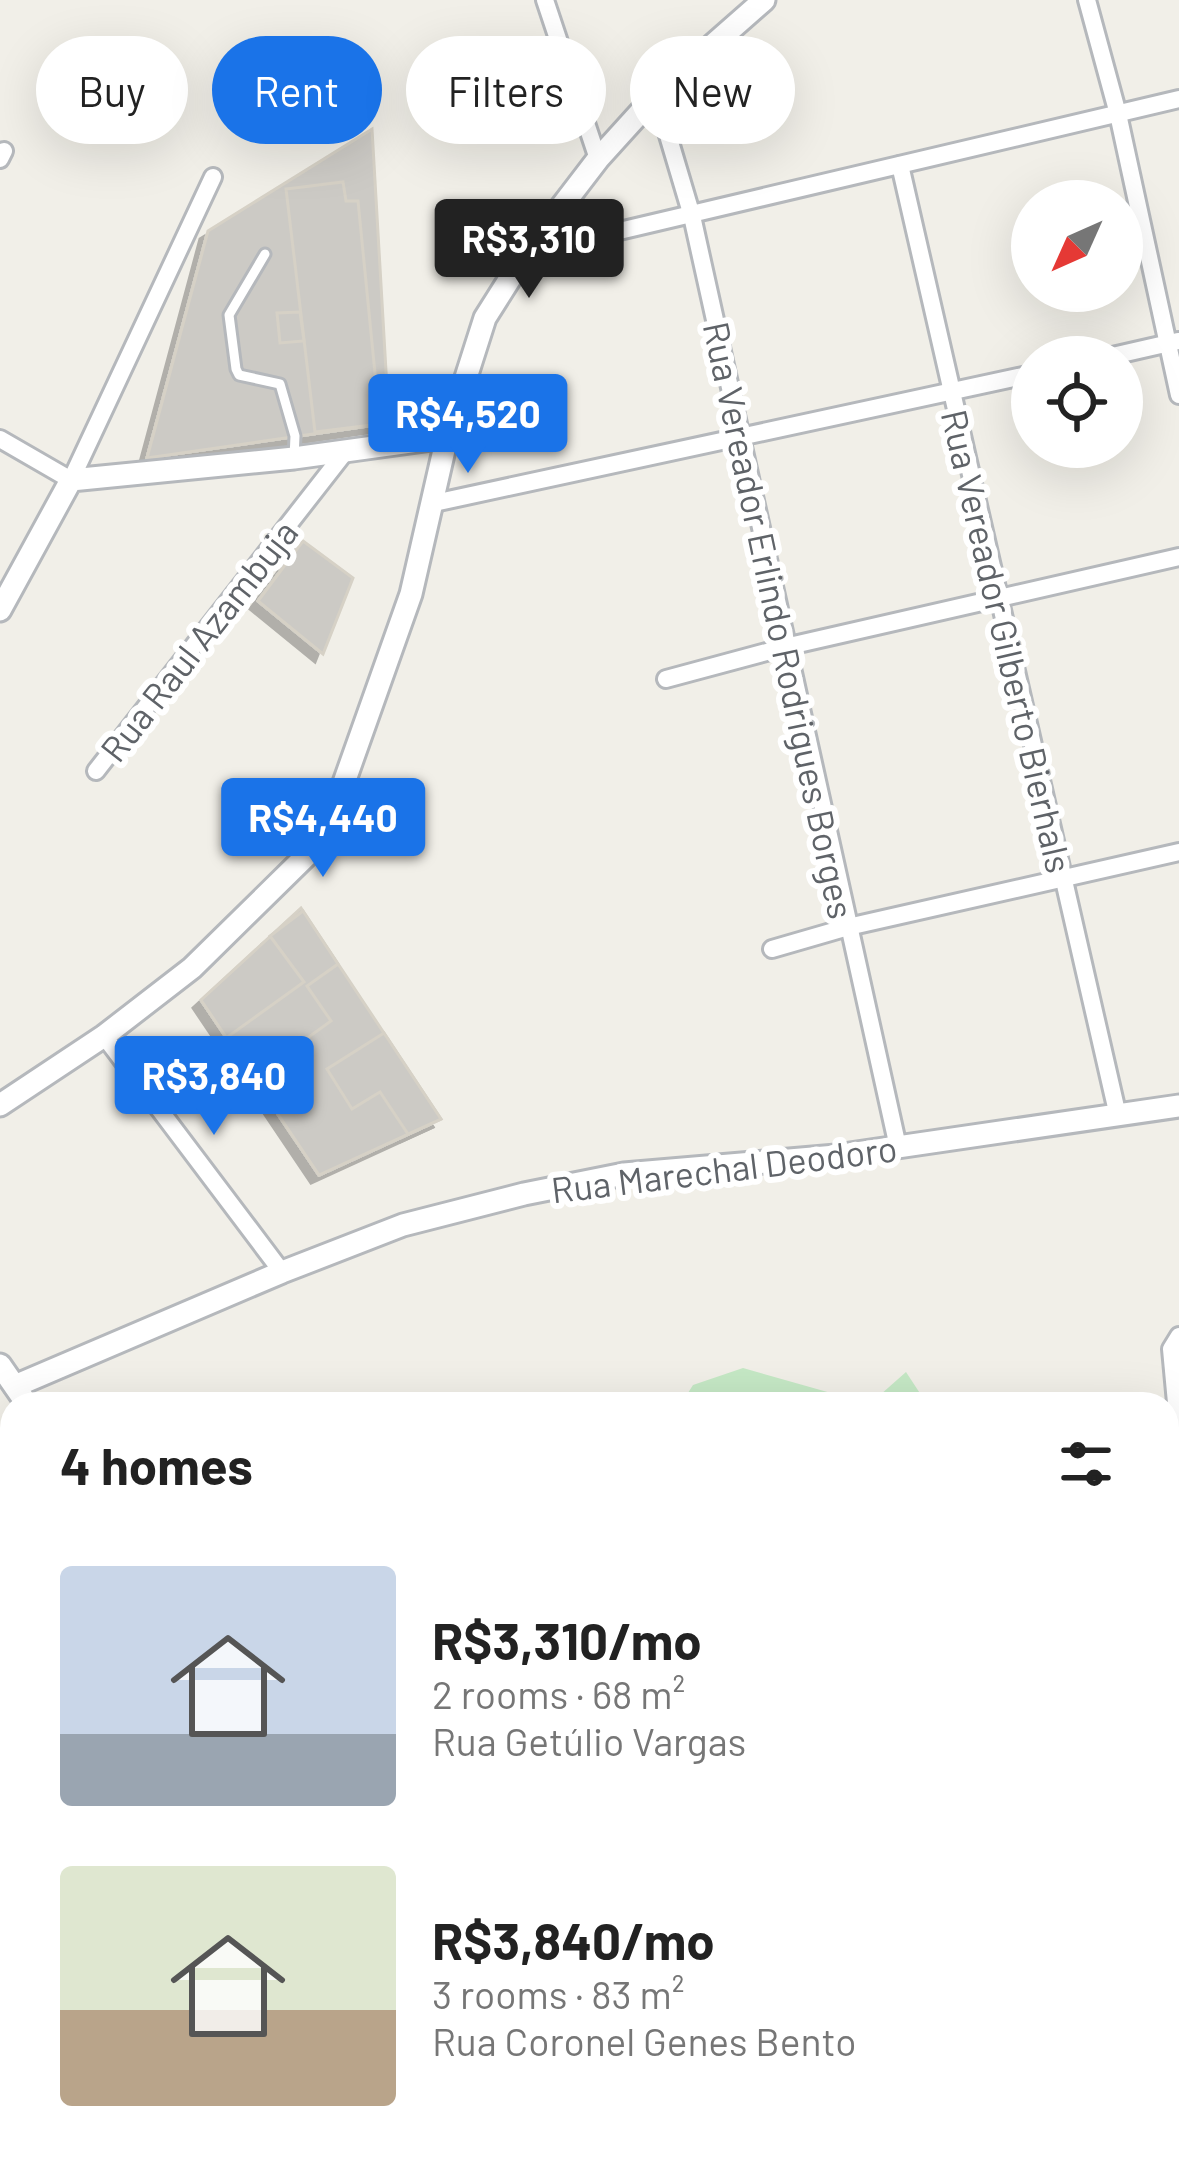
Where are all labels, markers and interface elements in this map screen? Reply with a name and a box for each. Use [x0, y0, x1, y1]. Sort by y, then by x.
chip: Buy [36, 36, 188, 144]
chip: Rent [212, 36, 382, 144]
chip: Filters [406, 36, 606, 144]
chip: New [630, 36, 795, 144]
north arrow [1011, 180, 1143, 312]
map controls [1011, 180, 1143, 468]
pin: R$3,310 [418, 199, 640, 301]
text: R$3,310 [462, 214, 596, 261]
street label: Rua Vereador Erlindo Rodrigues Borges [696, 318, 864, 922]
button: locate [1011, 336, 1143, 468]
pin: R$4,520 [357, 374, 579, 476]
text: R$4,520 [395, 389, 541, 436]
street label: Rua Vereador Gilberto Bierhals [934, 405, 1082, 877]
street label: Rua Raul Azambuja [90, 511, 306, 769]
pin: R$4,440 [212, 778, 434, 880]
text: R$4,440 [248, 793, 398, 840]
pin: R$3,840 [103, 1036, 325, 1138]
text: R$3,840 [142, 1051, 286, 1098]
street label: Rua Marechal Deodoro [549, 1125, 899, 1211]
icon: filters [1053, 1431, 1119, 1497]
text: 4 homes [60, 1434, 253, 1495]
text: R$3,310/mo [432, 1609, 702, 1670]
icon: home [156, 1614, 300, 1758]
text: 2 rooms · 68 m² [432, 1670, 685, 1717]
text: Rua Getúlio Vargas [432, 1717, 746, 1764]
text: R$3,840/mo [432, 1909, 715, 1970]
icon: home [156, 1914, 300, 2058]
text: 3 rooms · 83 m² [432, 1970, 684, 2017]
text: Rua Coronel Genes Bento [432, 2017, 856, 2064]

